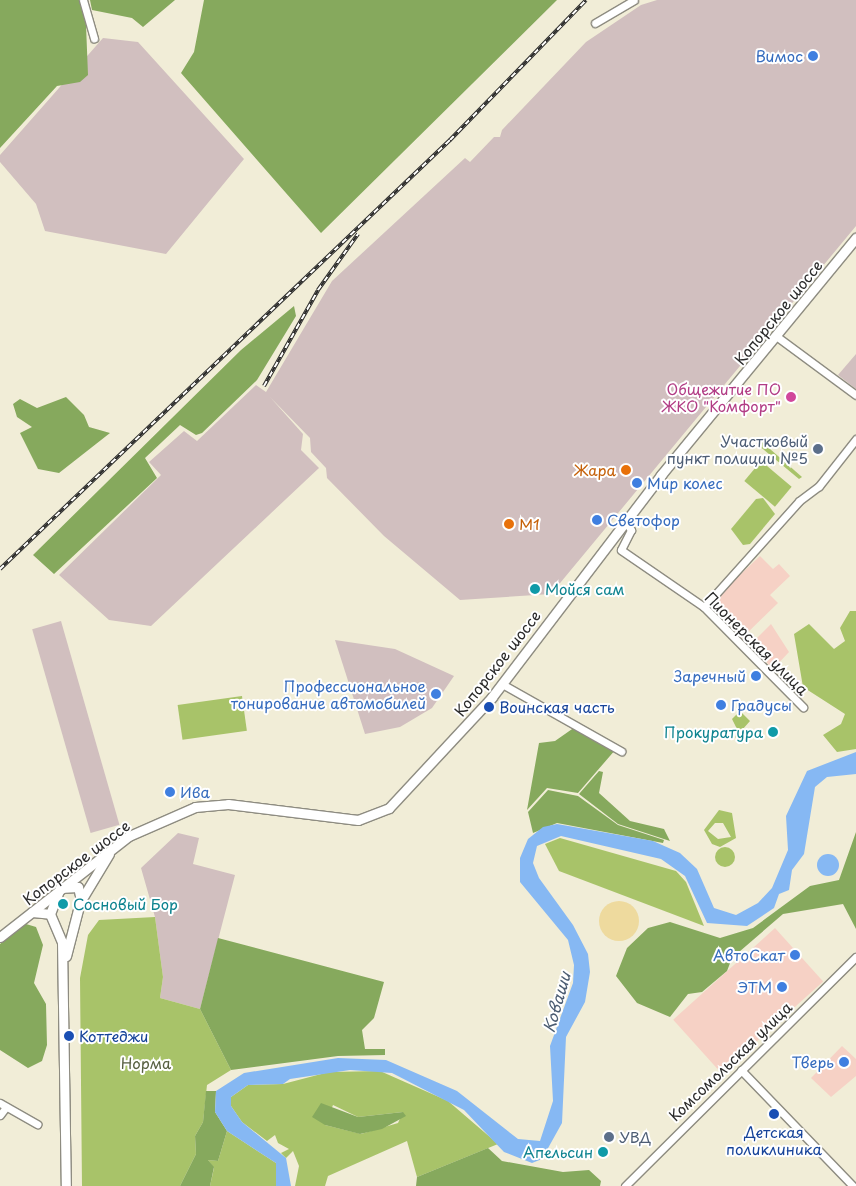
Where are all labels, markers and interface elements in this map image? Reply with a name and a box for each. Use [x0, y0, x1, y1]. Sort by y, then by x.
place label: Вимос [755, 47, 803, 65]
marker: Вимос [807, 50, 819, 62]
street label: Копорское шоссе [730, 256, 826, 368]
place label: Общежитие ПО ЖКО "Комфорт" [661, 379, 781, 414]
marker: Общежитие ПО ЖКО "Комфорт" [785, 391, 797, 403]
place label: Участковый пункт полиции №5 [666, 431, 808, 466]
marker: Участковый пункт полиции №5 [812, 443, 824, 455]
place label: Жара [573, 461, 616, 479]
marker: Жара [620, 464, 632, 476]
place label: Мир колес [647, 474, 724, 492]
marker: Мир колес [631, 477, 643, 489]
place label: Светофор [607, 511, 680, 529]
marker: Светофор [591, 514, 603, 526]
place label: М1 [519, 515, 540, 533]
marker: М1 [503, 518, 515, 530]
place label: Мойся сам [545, 580, 626, 598]
marker: Мойся сам [529, 583, 541, 595]
street label: Пионерская улица [702, 588, 812, 698]
street label: Копорское шоссе [450, 607, 544, 719]
place label: Заречный [674, 667, 746, 685]
marker: Заречный [750, 670, 762, 682]
place label: Профессиональное тонирование автомобилей [231, 676, 426, 711]
marker: Профессиональное тонирование автомобилей [430, 688, 442, 700]
place label: Градусы [731, 696, 792, 714]
place label: Воинская часть [499, 698, 615, 716]
marker: Градусы [715, 699, 727, 711]
marker: Воинская часть [483, 701, 495, 713]
place label: Прокуратура [664, 723, 763, 741]
marker: Прокуратура [767, 726, 779, 738]
place label: Ива [180, 783, 210, 801]
marker: Ива [164, 786, 176, 798]
street label: Копорское шоссе [19, 816, 133, 908]
place label: Сосновый Бор [73, 895, 178, 913]
marker: Сосновый Бор [57, 898, 69, 910]
place label: АвтоСкат [713, 946, 785, 964]
marker: АвтоСкат [789, 949, 801, 961]
water label: Коваши [538, 969, 574, 1035]
place label: ЭТМ [738, 978, 772, 996]
marker: ЭТМ [776, 981, 788, 993]
street label: Комсомольская улица [664, 997, 796, 1125]
place label: Коттеджи [79, 1027, 148, 1045]
marker: Коттеджи [63, 1030, 75, 1042]
place label: Тверь [791, 1053, 834, 1071]
park label: Норма [121, 1054, 171, 1072]
marker: Тверь [838, 1056, 850, 1068]
marker: Детская поликлиника [768, 1108, 780, 1120]
place label: Детская поликлиника [726, 1122, 822, 1157]
place label: УВД [619, 1128, 651, 1146]
marker: УВД [603, 1131, 615, 1143]
place label: Апельсин [523, 1143, 593, 1161]
marker: Апельсин [597, 1146, 609, 1158]

